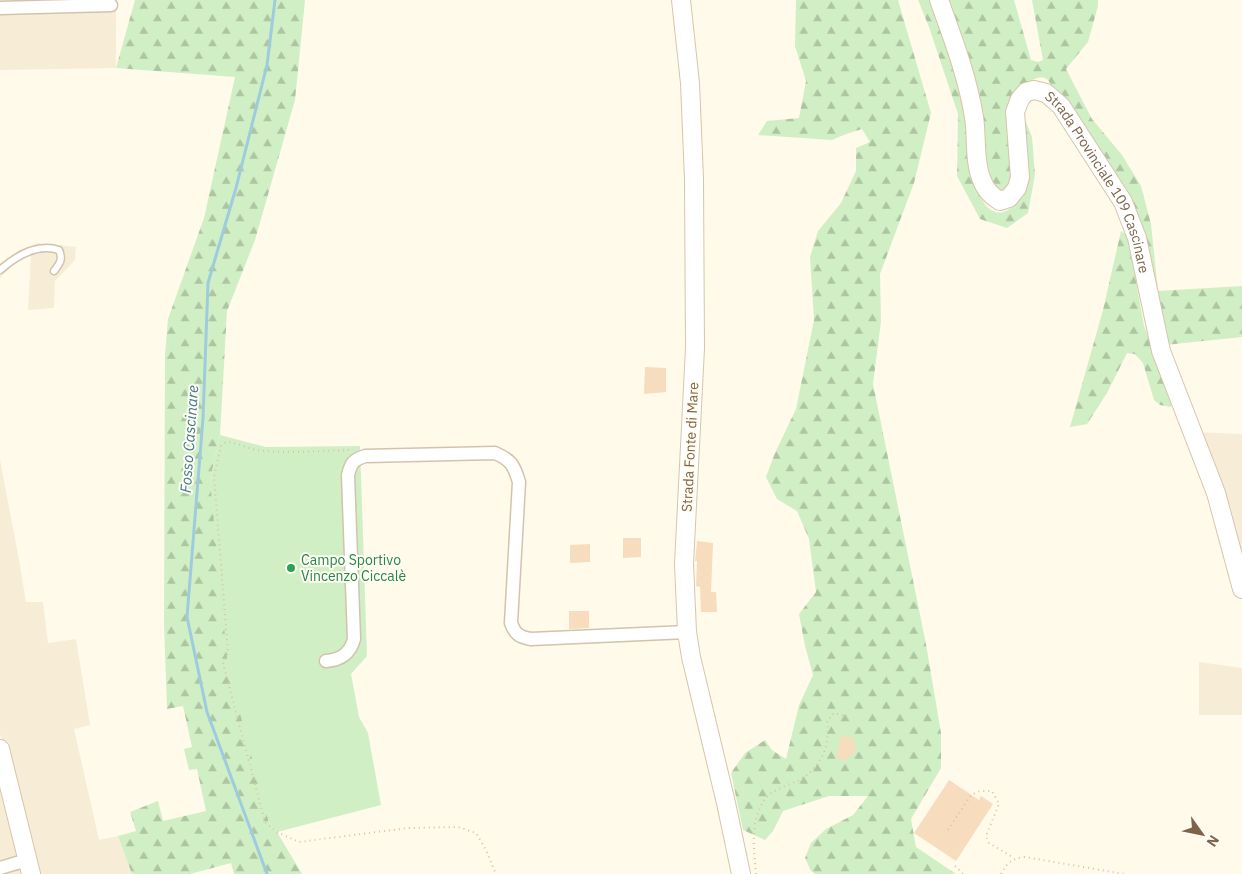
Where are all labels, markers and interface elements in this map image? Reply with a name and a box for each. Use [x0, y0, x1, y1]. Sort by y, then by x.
street label: Strada Provinciale 109 Cascinare [1041, 87, 1153, 275]
street label: Strada Fonte di Mare [678, 381, 702, 512]
water label: Fosso Cascinare [176, 384, 202, 494]
place label: Campo Sportivo Vincenzo Ciccalè [301, 551, 407, 585]
marker: Campo Sportivo Vincenzo Ciccalè [285, 562, 297, 574]
north arrow [1177, 809, 1227, 859]
text: N [1203, 832, 1223, 850]

